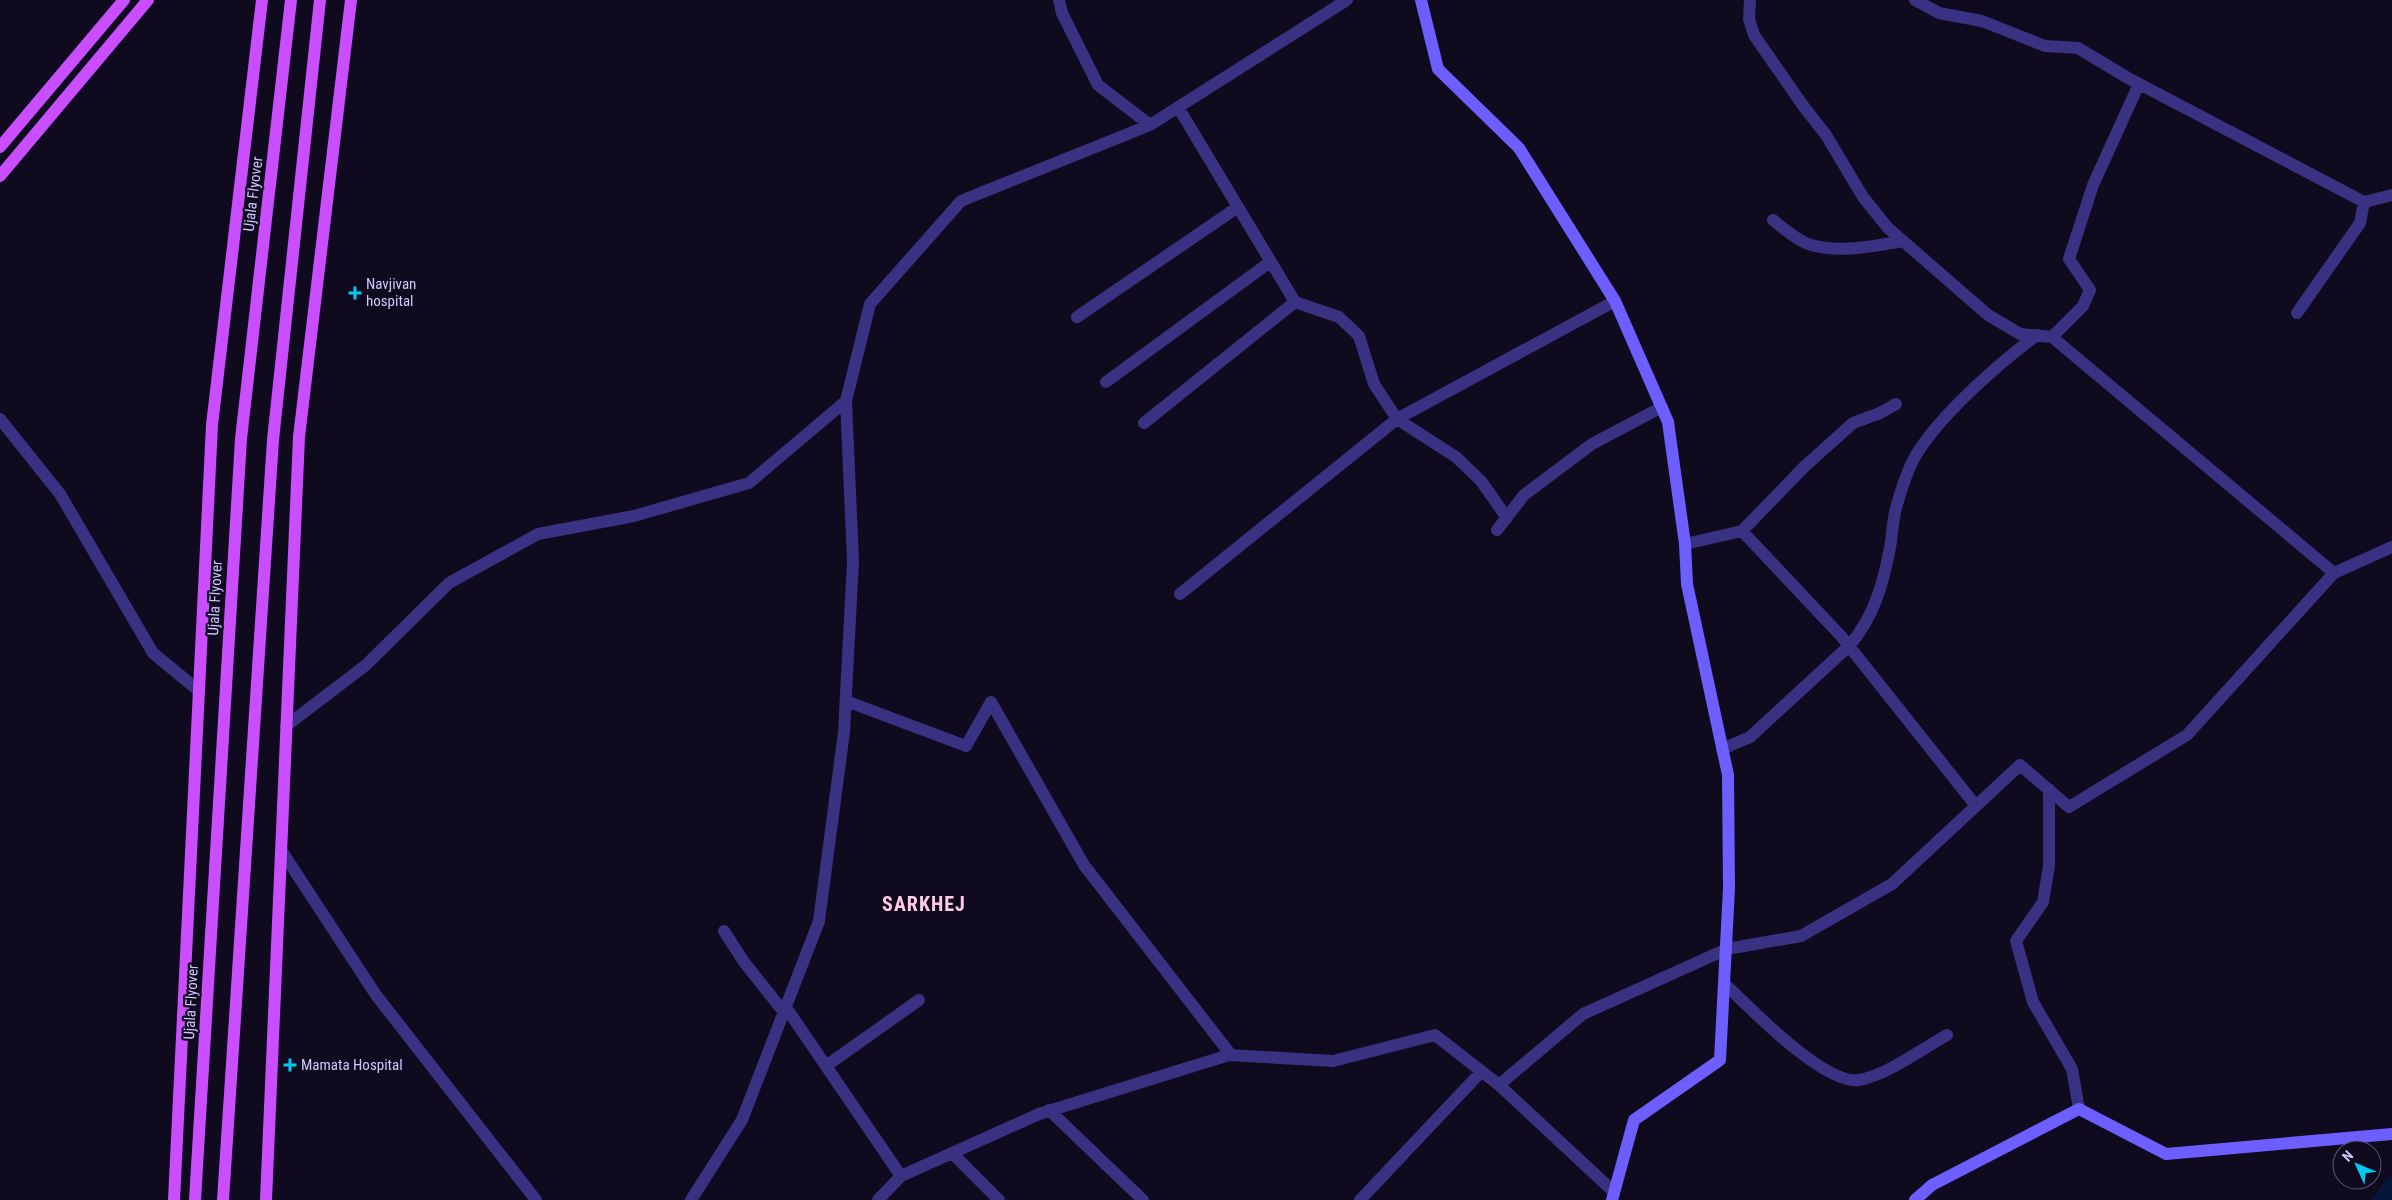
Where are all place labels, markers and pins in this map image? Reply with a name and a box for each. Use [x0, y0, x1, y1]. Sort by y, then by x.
place label: Navjivan hospital [366, 275, 416, 310]
marker: Navjivan hospital [348, 286, 362, 300]
place label: Mamata Hospital [301, 1056, 403, 1074]
marker: Mamata Hospital [283, 1058, 297, 1072]

